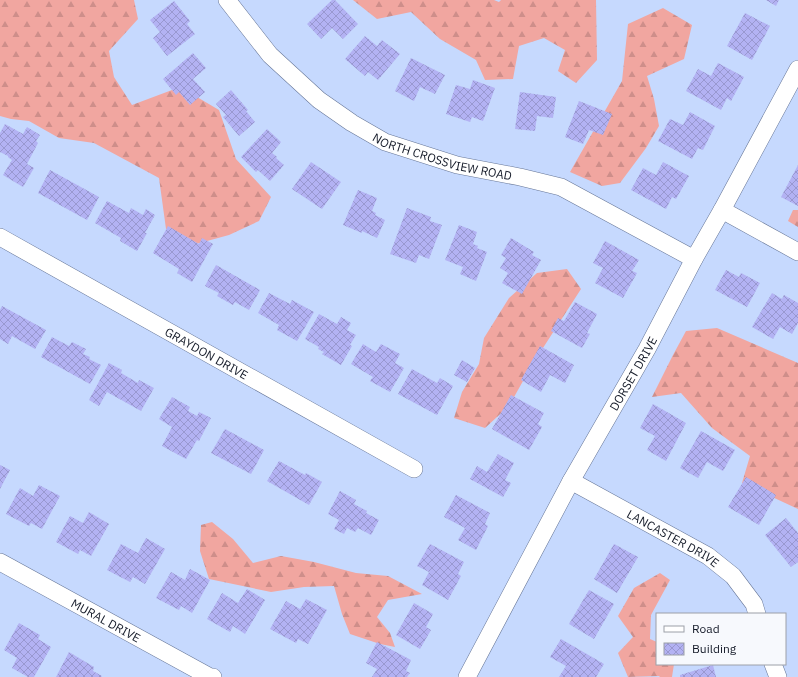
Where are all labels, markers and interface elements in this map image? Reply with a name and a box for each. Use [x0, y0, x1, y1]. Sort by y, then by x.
street label: NORTH CROSSVIEW ROAD [370, 129, 513, 183]
street label: GRAYDON DRIVE [163, 324, 251, 382]
street label: DORSET DRIVE [606, 334, 660, 413]
street label: LANCASTER DRIVE [625, 506, 723, 570]
street label: MURAL DRIVE [69, 595, 144, 645]
legend [656, 613, 786, 665]
text: Road [692, 621, 720, 636]
text: Building [692, 641, 737, 656]

